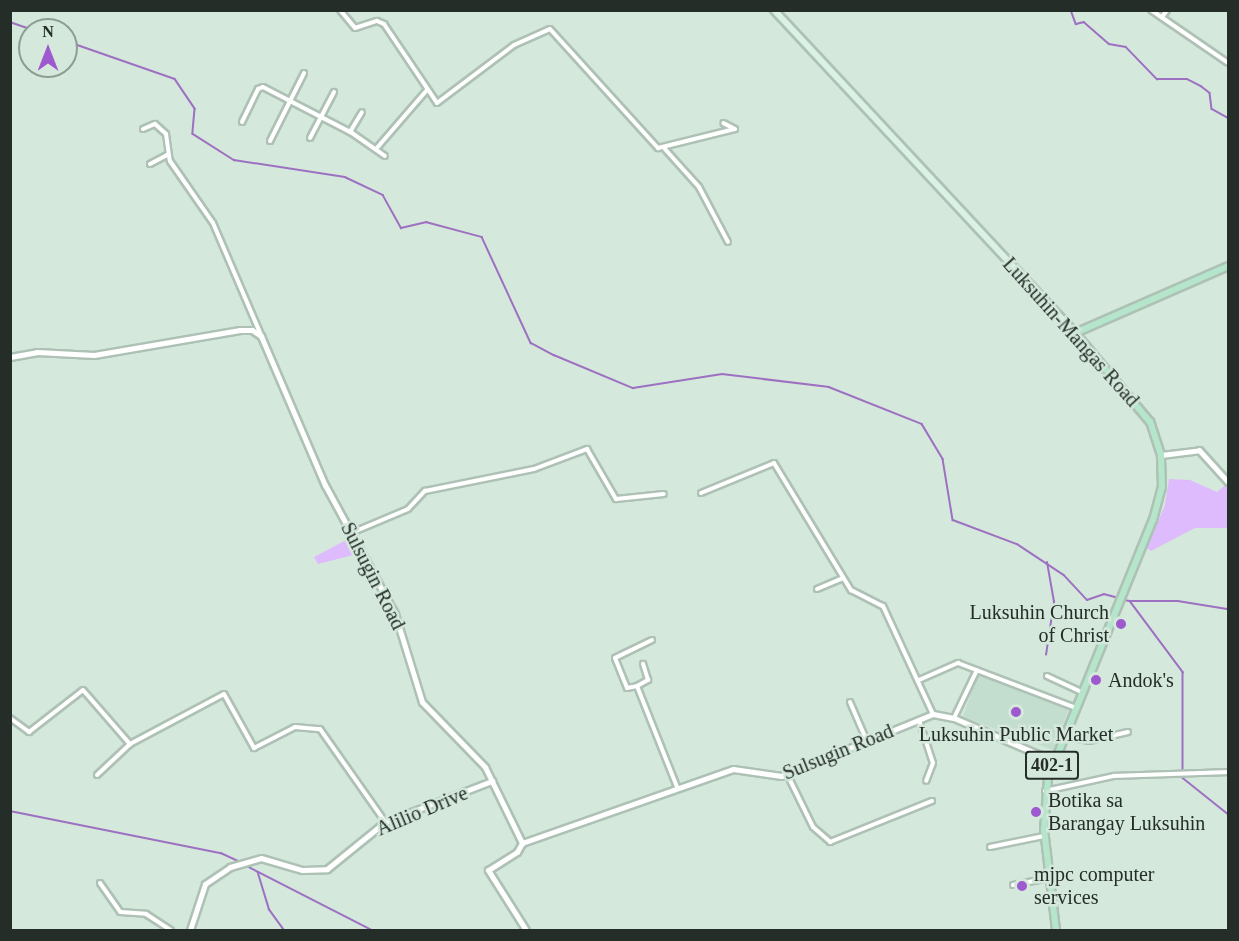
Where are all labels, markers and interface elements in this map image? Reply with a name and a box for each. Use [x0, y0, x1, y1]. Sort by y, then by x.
north arrow [18, 18, 78, 78]
text: N [42, 23, 54, 40]
street label: Luksuhin-Mangas Road [998, 252, 1144, 412]
street label: Sulsugin Road [336, 518, 410, 634]
place label: Luksuhin Church of Christ [970, 600, 1109, 647]
marker: Luksuhin Church of Christ [1114, 617, 1128, 631]
place label: Andok's [1108, 668, 1174, 692]
marker: Andok's [1089, 673, 1103, 687]
marker: Luksuhin Public Market [1009, 705, 1023, 719]
street label: Sulsugin Road [779, 719, 897, 785]
place label: Luksuhin Public Market [919, 722, 1113, 746]
road number: 402-1 [1025, 750, 1079, 780]
street label: Alilio Drive [373, 781, 471, 841]
place label: Botika sa Barangay Luksuhin [1048, 789, 1205, 836]
marker: Botika sa Barangay Luksuhin [1029, 805, 1043, 819]
place label: mjpc computer services [1034, 862, 1155, 909]
marker: mjpc computer services [1015, 879, 1029, 893]

